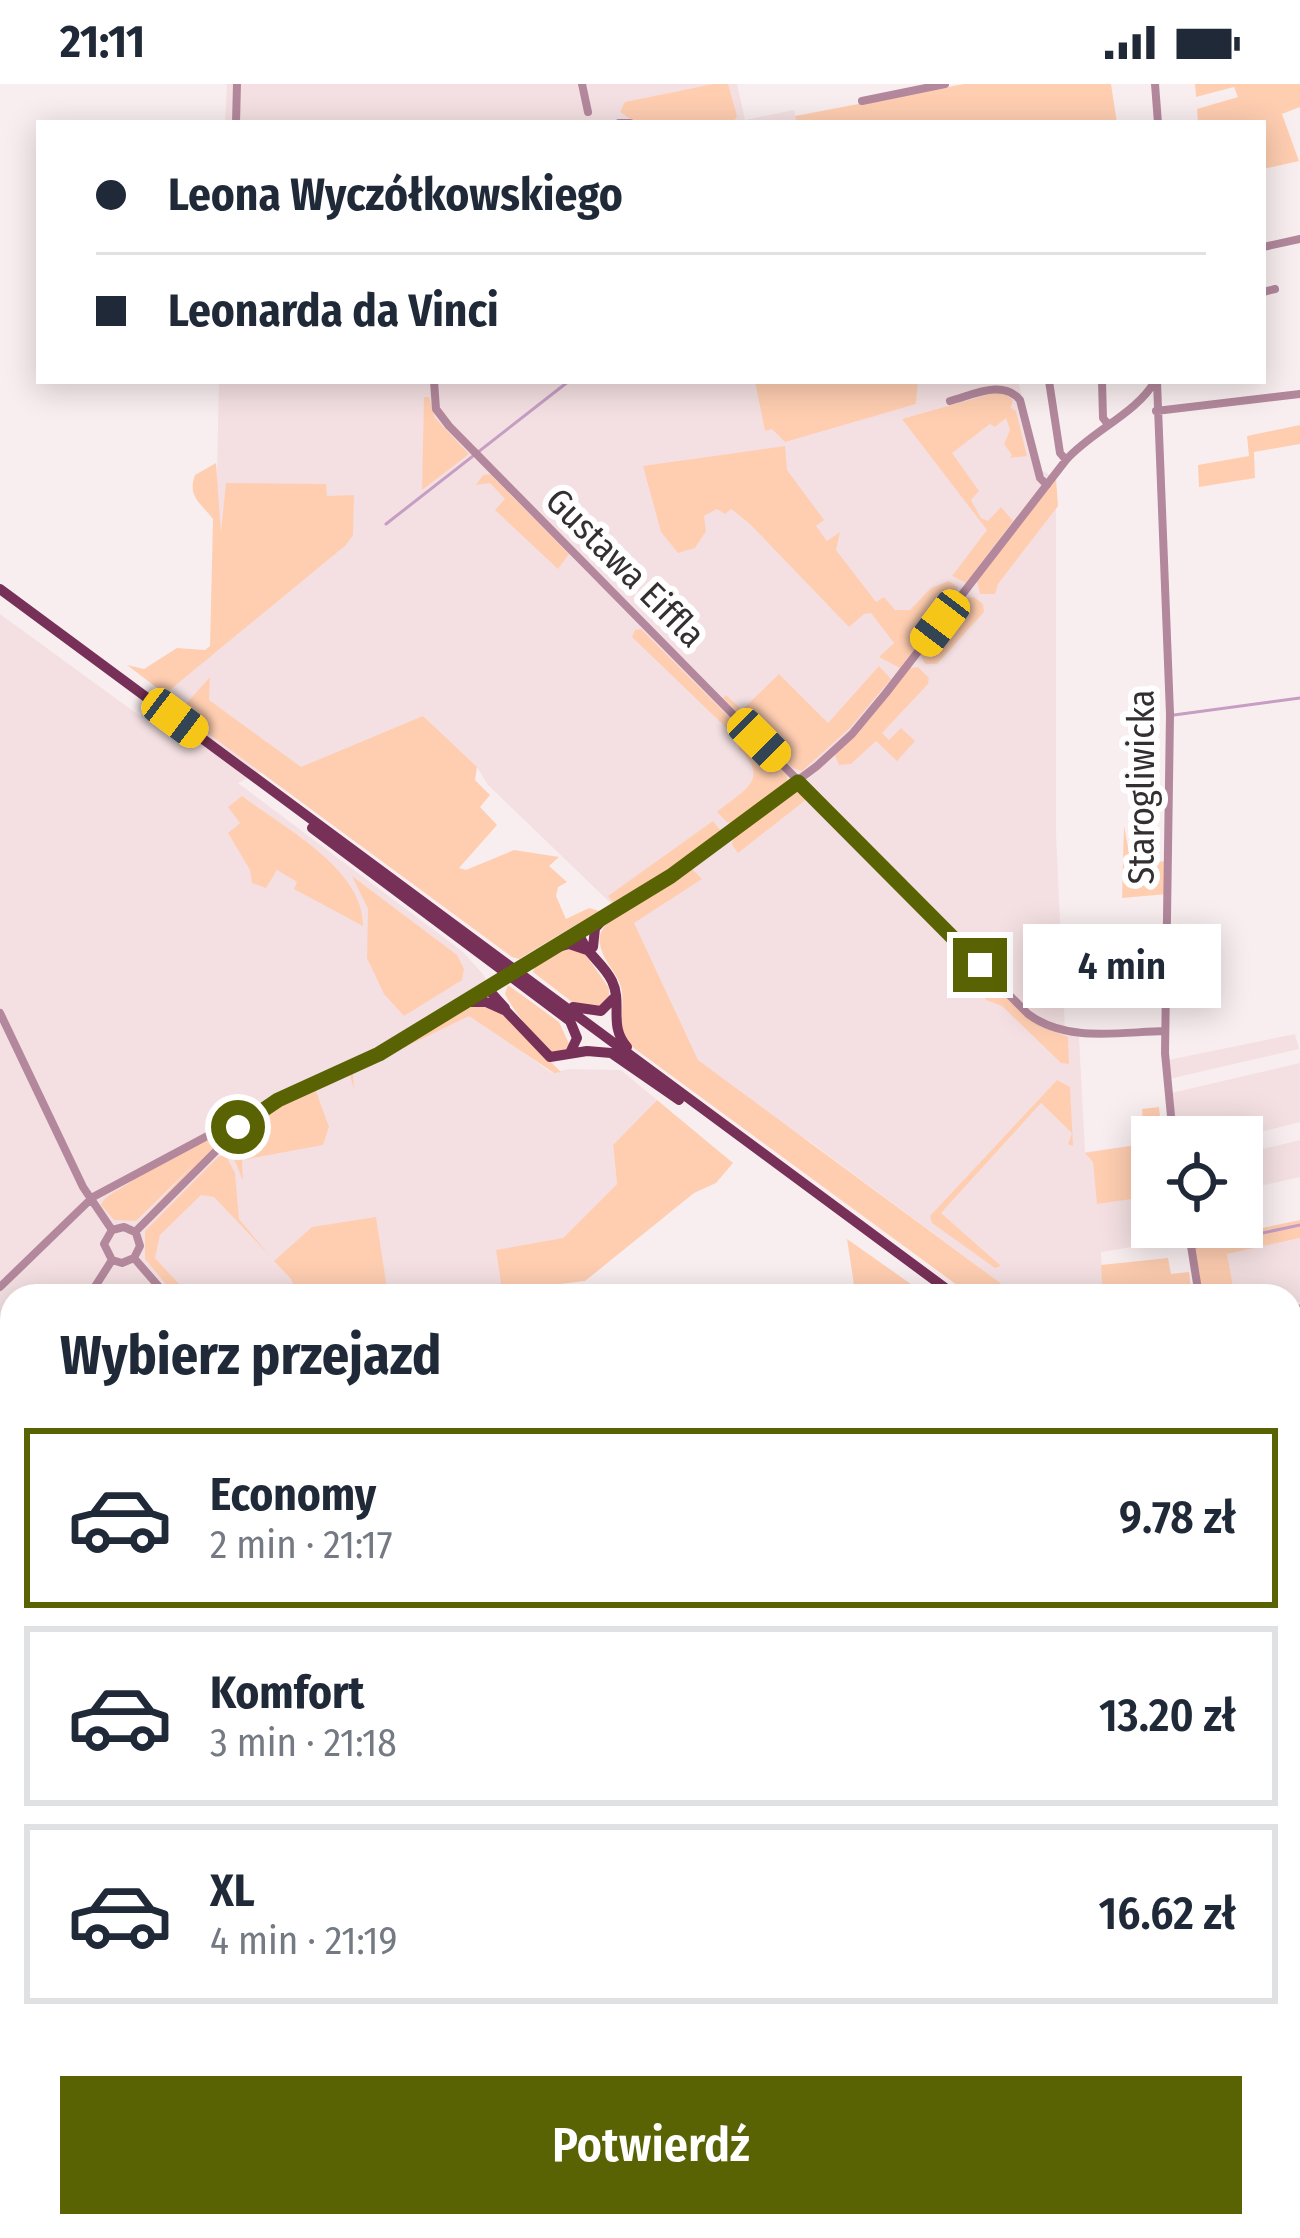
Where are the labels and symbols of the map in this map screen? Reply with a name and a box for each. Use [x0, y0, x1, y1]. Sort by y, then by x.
street label: Gustawa Eiffla [537, 479, 714, 656]
car [904, 583, 976, 663]
car [135, 682, 215, 754]
street label: Starogliwicka [1120, 690, 1164, 884]
car [721, 702, 797, 778]
callout: 4 min [1022, 923, 1220, 1007]
route end [953, 938, 1007, 992]
route start [211, 1100, 265, 1154]

